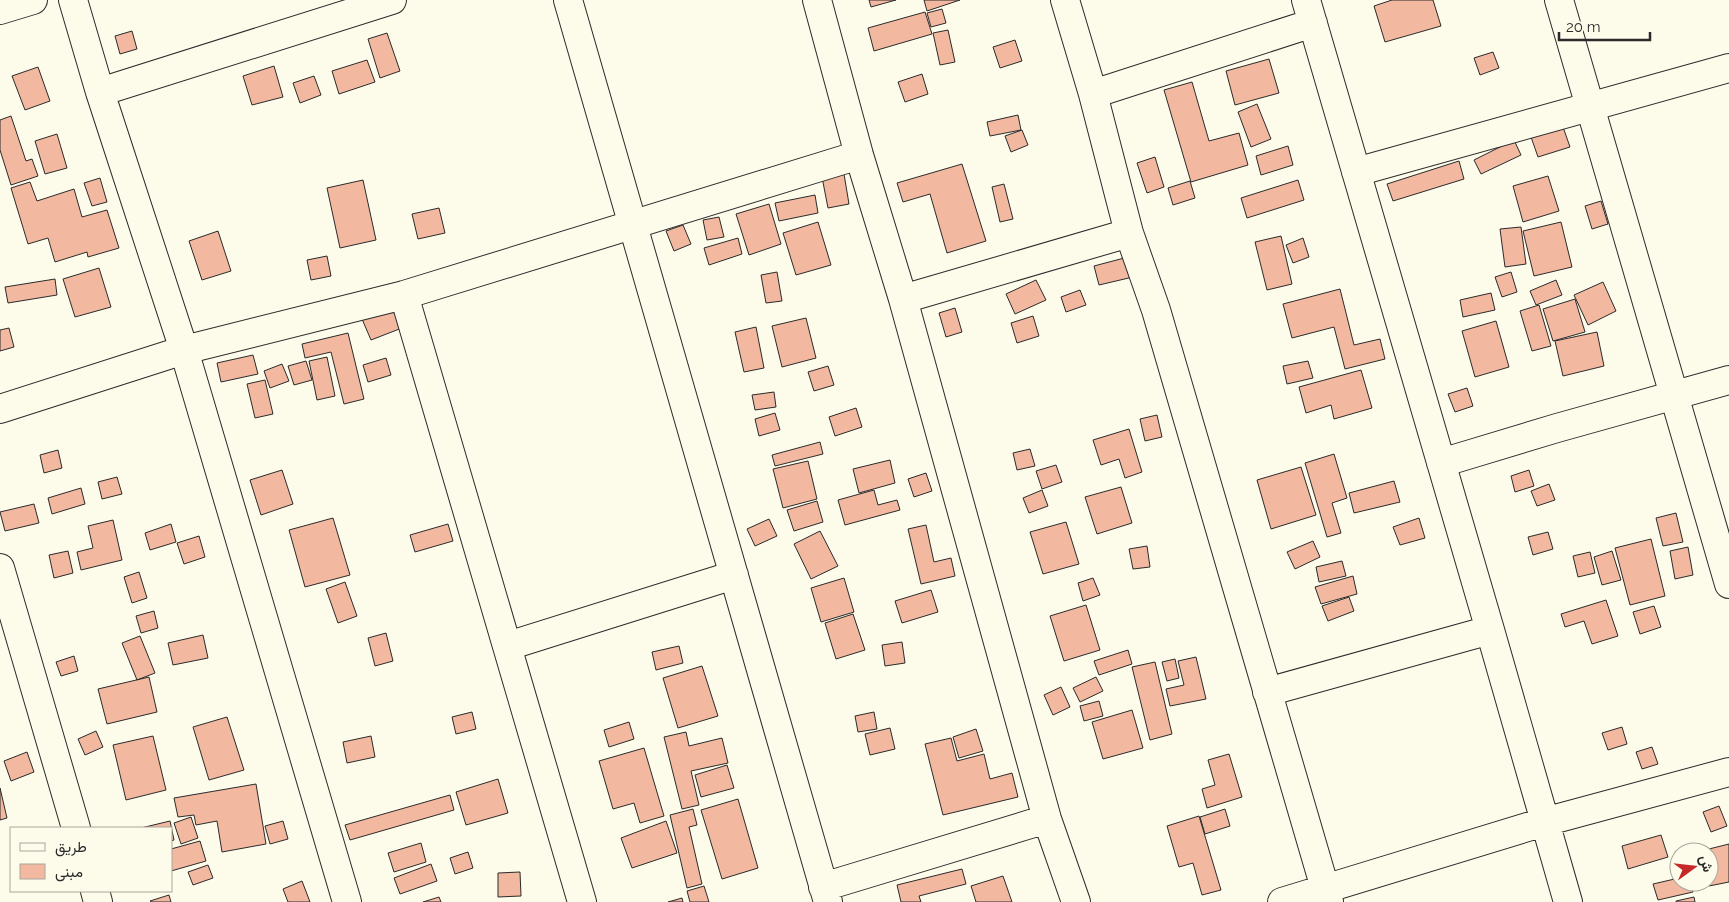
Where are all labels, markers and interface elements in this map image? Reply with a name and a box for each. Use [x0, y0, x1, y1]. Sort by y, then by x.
scale bar [1559, 10, 1650, 42]
text: 20 m [1566, 18, 1601, 36]
legend [10, 827, 172, 892]
text: طريق [55, 838, 87, 857]
north arrow [1669, 842, 1719, 892]
text: ش [1696, 853, 1717, 874]
text: مبنى [55, 863, 83, 882]

